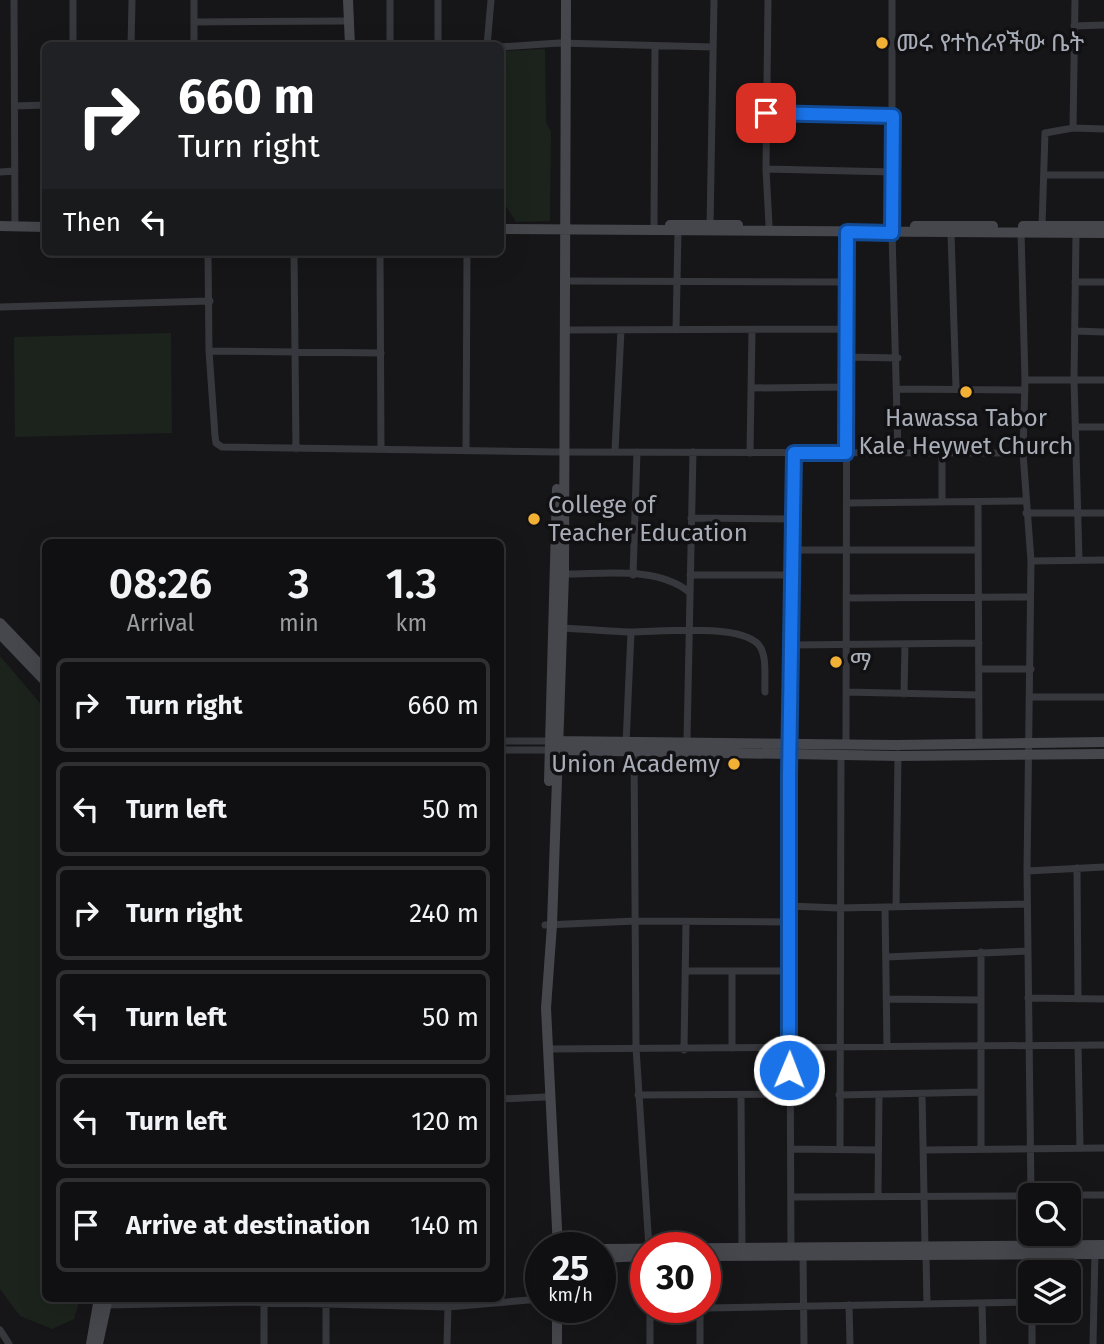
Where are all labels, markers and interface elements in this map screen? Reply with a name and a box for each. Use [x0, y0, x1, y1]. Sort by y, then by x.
place label: መሩ የተከራየችው ቤት [896, 29, 1085, 57]
marker: መሩ የተከራየችው ቤት [874, 35, 890, 51]
text: 660 m [178, 67, 315, 126]
icon: right [63, 70, 154, 161]
pin [736, 83, 796, 143]
icon: arrive [747, 94, 785, 132]
text: Turn right [178, 127, 320, 165]
icon: left [135, 203, 173, 241]
text: Then [63, 207, 121, 238]
marker: Hawassa Tabor Kale Heywet Church [958, 384, 974, 400]
place label: Hawassa Tabor Kale Heywet Church [859, 404, 1073, 460]
place label: College of Teacher Education [548, 491, 748, 547]
marker: College of Teacher Education [526, 511, 542, 527]
text: 08:26 [109, 559, 212, 609]
text: 3 [288, 559, 310, 609]
text: 1.3 [386, 559, 437, 609]
text: Arrival [127, 609, 194, 637]
text: min [279, 609, 319, 637]
text: km [396, 609, 427, 637]
place label: ማ [850, 648, 871, 676]
marker: ማ [828, 654, 844, 670]
icon: right [67, 686, 105, 724]
text: Turn right [126, 690, 243, 721]
text: 660 m [408, 690, 479, 721]
place label: Union Academy [551, 750, 720, 778]
marker: Union Academy [726, 756, 742, 772]
icon: left [67, 790, 105, 828]
text: Turn left [126, 794, 227, 825]
text: 50 m [422, 794, 479, 825]
icon: right [67, 894, 105, 932]
text: Turn right [126, 898, 243, 929]
text: 240 m [409, 898, 479, 929]
icon: left [67, 998, 105, 1036]
text: Turn left [126, 1002, 227, 1033]
text: 50 m [422, 1002, 479, 1033]
position arrow [752, 1033, 826, 1107]
icon: left [67, 1102, 105, 1140]
text: Turn left [126, 1106, 227, 1137]
text: 120 m [411, 1106, 479, 1137]
map controls [1018, 1183, 1081, 1323]
button: search [1018, 1183, 1081, 1246]
icon: arrive [67, 1206, 105, 1244]
text: Arrive at destination [126, 1210, 370, 1241]
text: 140 m [410, 1210, 479, 1241]
speed limit sign: 30 [630, 1232, 721, 1323]
text: 25 [552, 1247, 589, 1289]
button: layers [1018, 1260, 1081, 1323]
text: km/h [548, 1284, 593, 1306]

